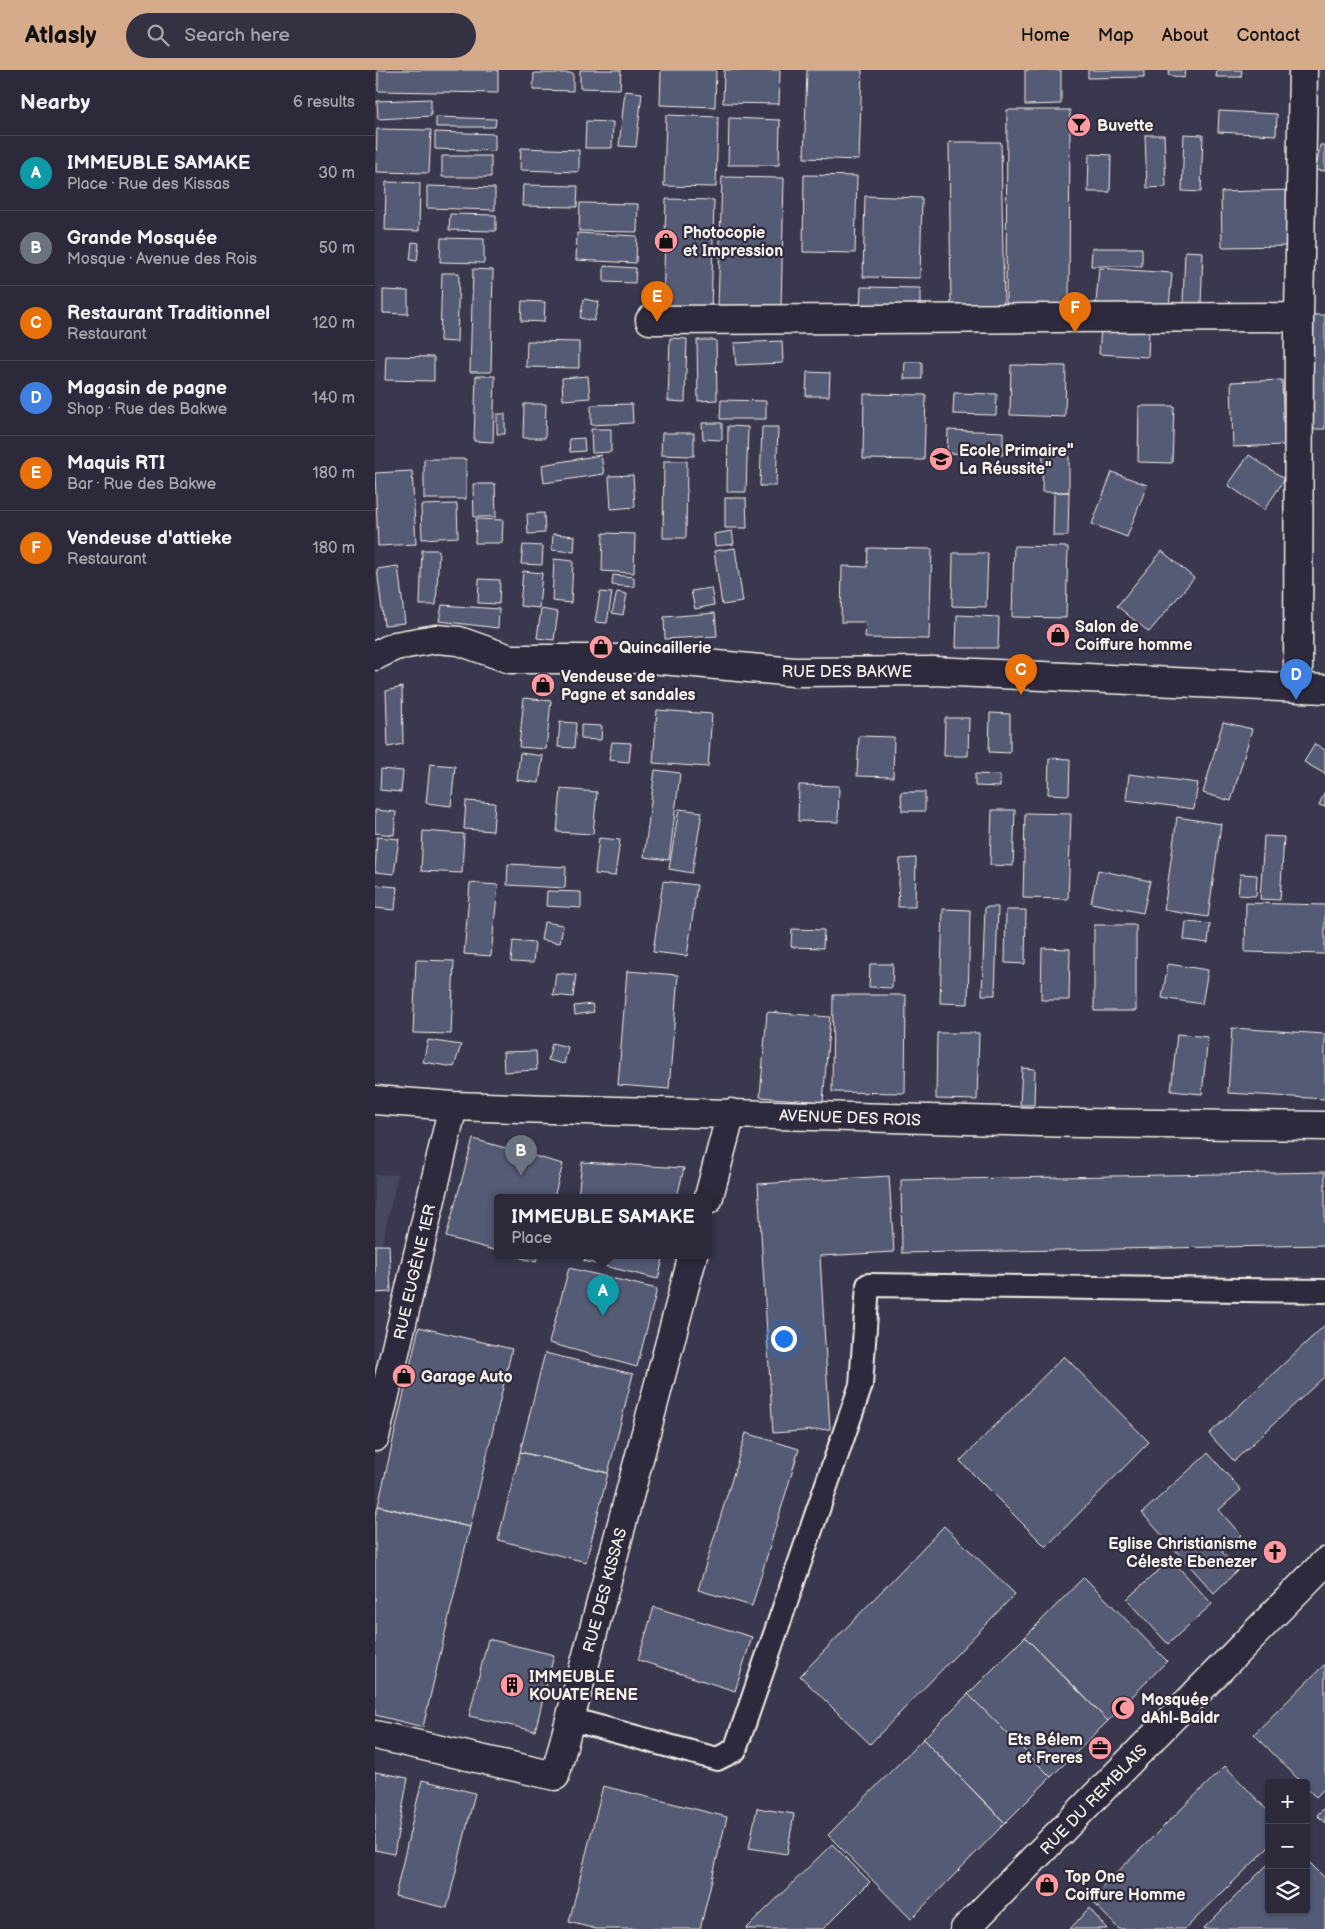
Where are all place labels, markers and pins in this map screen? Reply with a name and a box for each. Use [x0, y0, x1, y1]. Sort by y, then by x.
bar icon: Buvette [1066, 112, 1092, 138]
place label: Buvette [1097, 117, 1153, 136]
place label: Photocopie et Impression [683, 224, 783, 261]
shop icon: Photocopie et Impression [653, 228, 679, 254]
pin: E [641, 281, 673, 322]
pin: F [1059, 292, 1091, 333]
place label: Ecole Primaire" La Réussite" [959, 442, 1074, 479]
school or university icon: Ecole Primaire" La Réussite" [928, 446, 954, 472]
place label: Salon de Coiffure homme [1075, 618, 1192, 655]
shop icon: Salon de Coiffure homme [1045, 622, 1071, 648]
shop icon: Quincaillerie [588, 634, 614, 660]
place label: Quincaillerie [619, 639, 712, 658]
pin: C [1005, 654, 1037, 695]
pin: D [1280, 659, 1312, 700]
place label: Vendeuse de Pagne et sandales [561, 668, 696, 705]
shop icon: Vendeuse de Pagne et sandales [530, 672, 556, 698]
pin: B [505, 1135, 537, 1176]
pin: A [587, 1275, 619, 1316]
shop icon: Garage Auto [391, 1363, 417, 1389]
place label: Garage Auto [421, 1368, 513, 1387]
place label: Eglise Christianisme Céleste Ebenezer [1108, 1535, 1258, 1572]
church icon: Eglise Christianisme Céleste Ebenezer [1262, 1539, 1288, 1565]
place label: IMMEUBLE KOUATE RENE [529, 1668, 638, 1705]
building icon: IMMEUBLE KOUATE RENE [499, 1672, 525, 1698]
place label: Mosquée dAhl-Baldr [1141, 1691, 1220, 1728]
mosque icon: Mosquée dAhl-Baldr [1110, 1695, 1136, 1721]
place label: Ets Bélem et Freres [1007, 1731, 1083, 1768]
office icon: Ets Bélem et Freres [1087, 1735, 1113, 1761]
place label: Top One Coiffure Homme [1065, 1868, 1186, 1905]
shop icon: Top One Coiffure Homme [1034, 1872, 1060, 1898]

